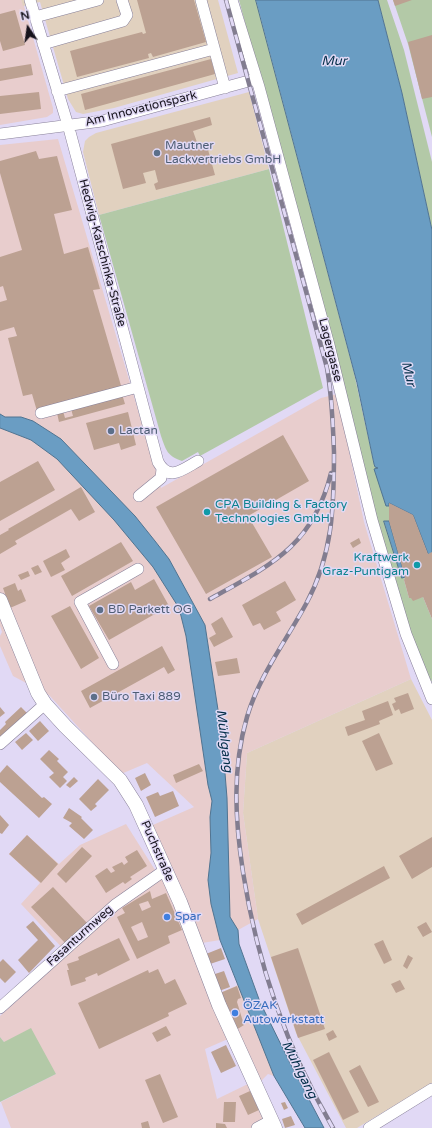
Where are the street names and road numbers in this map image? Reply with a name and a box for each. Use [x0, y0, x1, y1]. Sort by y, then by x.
street label: Am Innovationspark [84, 88, 198, 130]
street label: Hedwig-Katschinka-Straße [75, 178, 129, 328]
street label: Lagergasse [315, 317, 345, 383]
street label: Puchstraße [137, 819, 177, 883]
street label: Fasanturmweg [44, 903, 116, 969]

